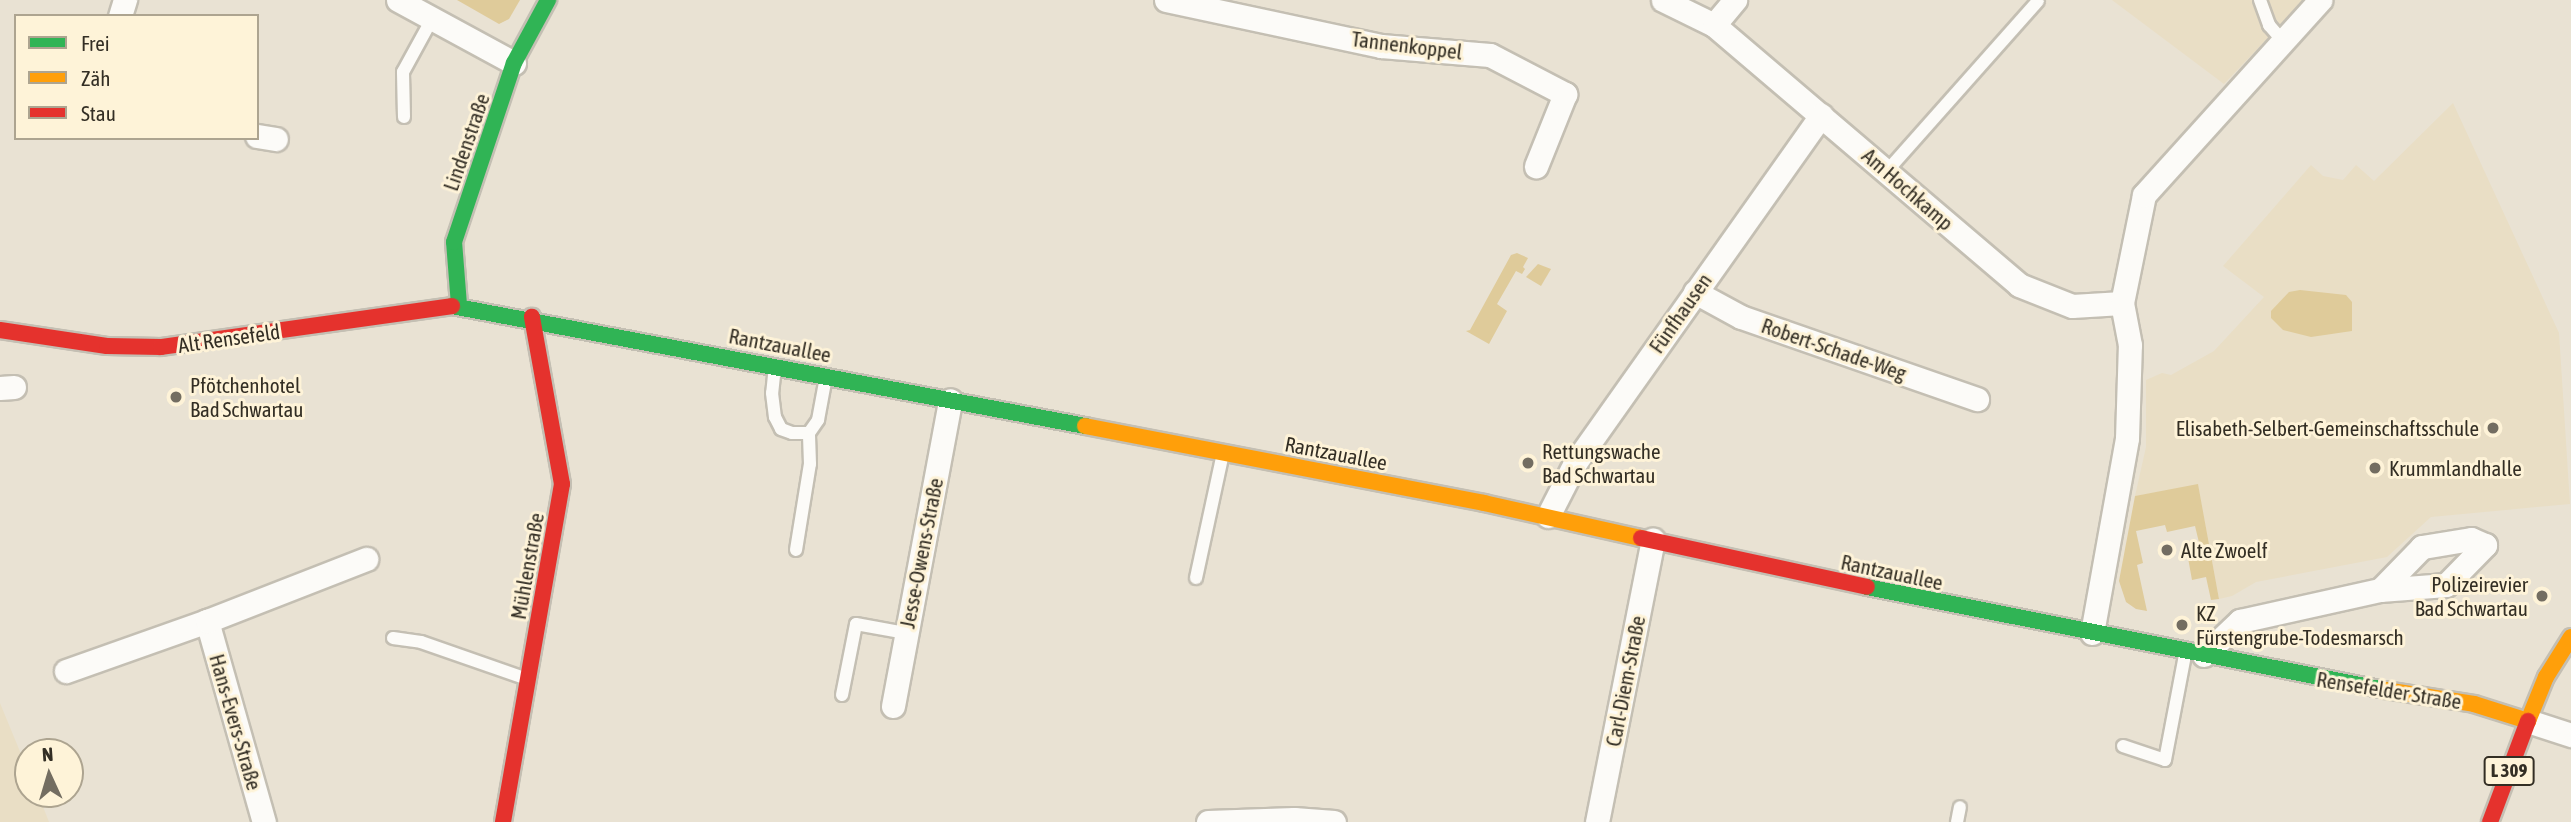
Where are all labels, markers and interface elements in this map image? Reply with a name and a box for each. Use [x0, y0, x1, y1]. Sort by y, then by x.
legend [14, 14, 259, 140]
street label: Tannenkoppel [1350, 26, 1464, 64]
text: Frei [81, 31, 110, 55]
text: Zäh [81, 66, 110, 90]
street label: Lindenstraße [438, 90, 494, 194]
text: Stau [81, 101, 116, 125]
street label: Am Hochkamp [1857, 143, 1959, 235]
street label: Fünfhausen [1643, 268, 1717, 358]
street label: Robert-Schade-Weg [1758, 312, 1910, 386]
street label: Alt Rensefeld [176, 318, 282, 358]
street label: Rantzauallee [727, 323, 833, 367]
place label: Pfötchenhotel Bad Schwartau [190, 372, 303, 422]
marker: Pfötchenhotel Bad Schwartau [168, 389, 184, 405]
place label: Elisabeth-Selbert-Gemeinschaftsschule [2176, 415, 2479, 441]
marker: Elisabeth-Selbert-Gemeinschaftsschule [2485, 420, 2501, 436]
street label: Rantzauallee [1283, 431, 1389, 475]
place label: Rettungswache Bad Schwartau [1542, 438, 1660, 488]
marker: Rettungswache Bad Schwartau [1520, 455, 1536, 471]
place label: Krummlandhalle [2389, 455, 2522, 481]
marker: Krummlandhalle [2367, 460, 2383, 476]
street label: Jesse-Owens-Straße [894, 476, 948, 630]
street label: Mühlenstraße [505, 511, 549, 621]
place label: Alte Zwoelf [2181, 537, 2268, 563]
marker: Alte Zwoelf [2159, 542, 2175, 558]
street label: Rantzauallee [1839, 549, 1945, 595]
place label: Polizeirevier Bad Schwartau [2415, 571, 2528, 621]
marker: Polizeirevier Bad Schwartau [2534, 588, 2550, 604]
place label: KZ Fürstengrube-Todesmarsch [2196, 600, 2404, 650]
street label: Carl-Diem-Straße [1600, 614, 1650, 748]
marker: KZ Fürstengrube-Todesmarsch [2174, 617, 2190, 633]
street label: Hans-Evers-Straße [205, 651, 267, 793]
street label: Rensefelder Straße [2315, 666, 2463, 714]
north arrow [14, 738, 84, 808]
text: N [41, 743, 54, 765]
road number: L 309 [2483, 756, 2535, 786]

